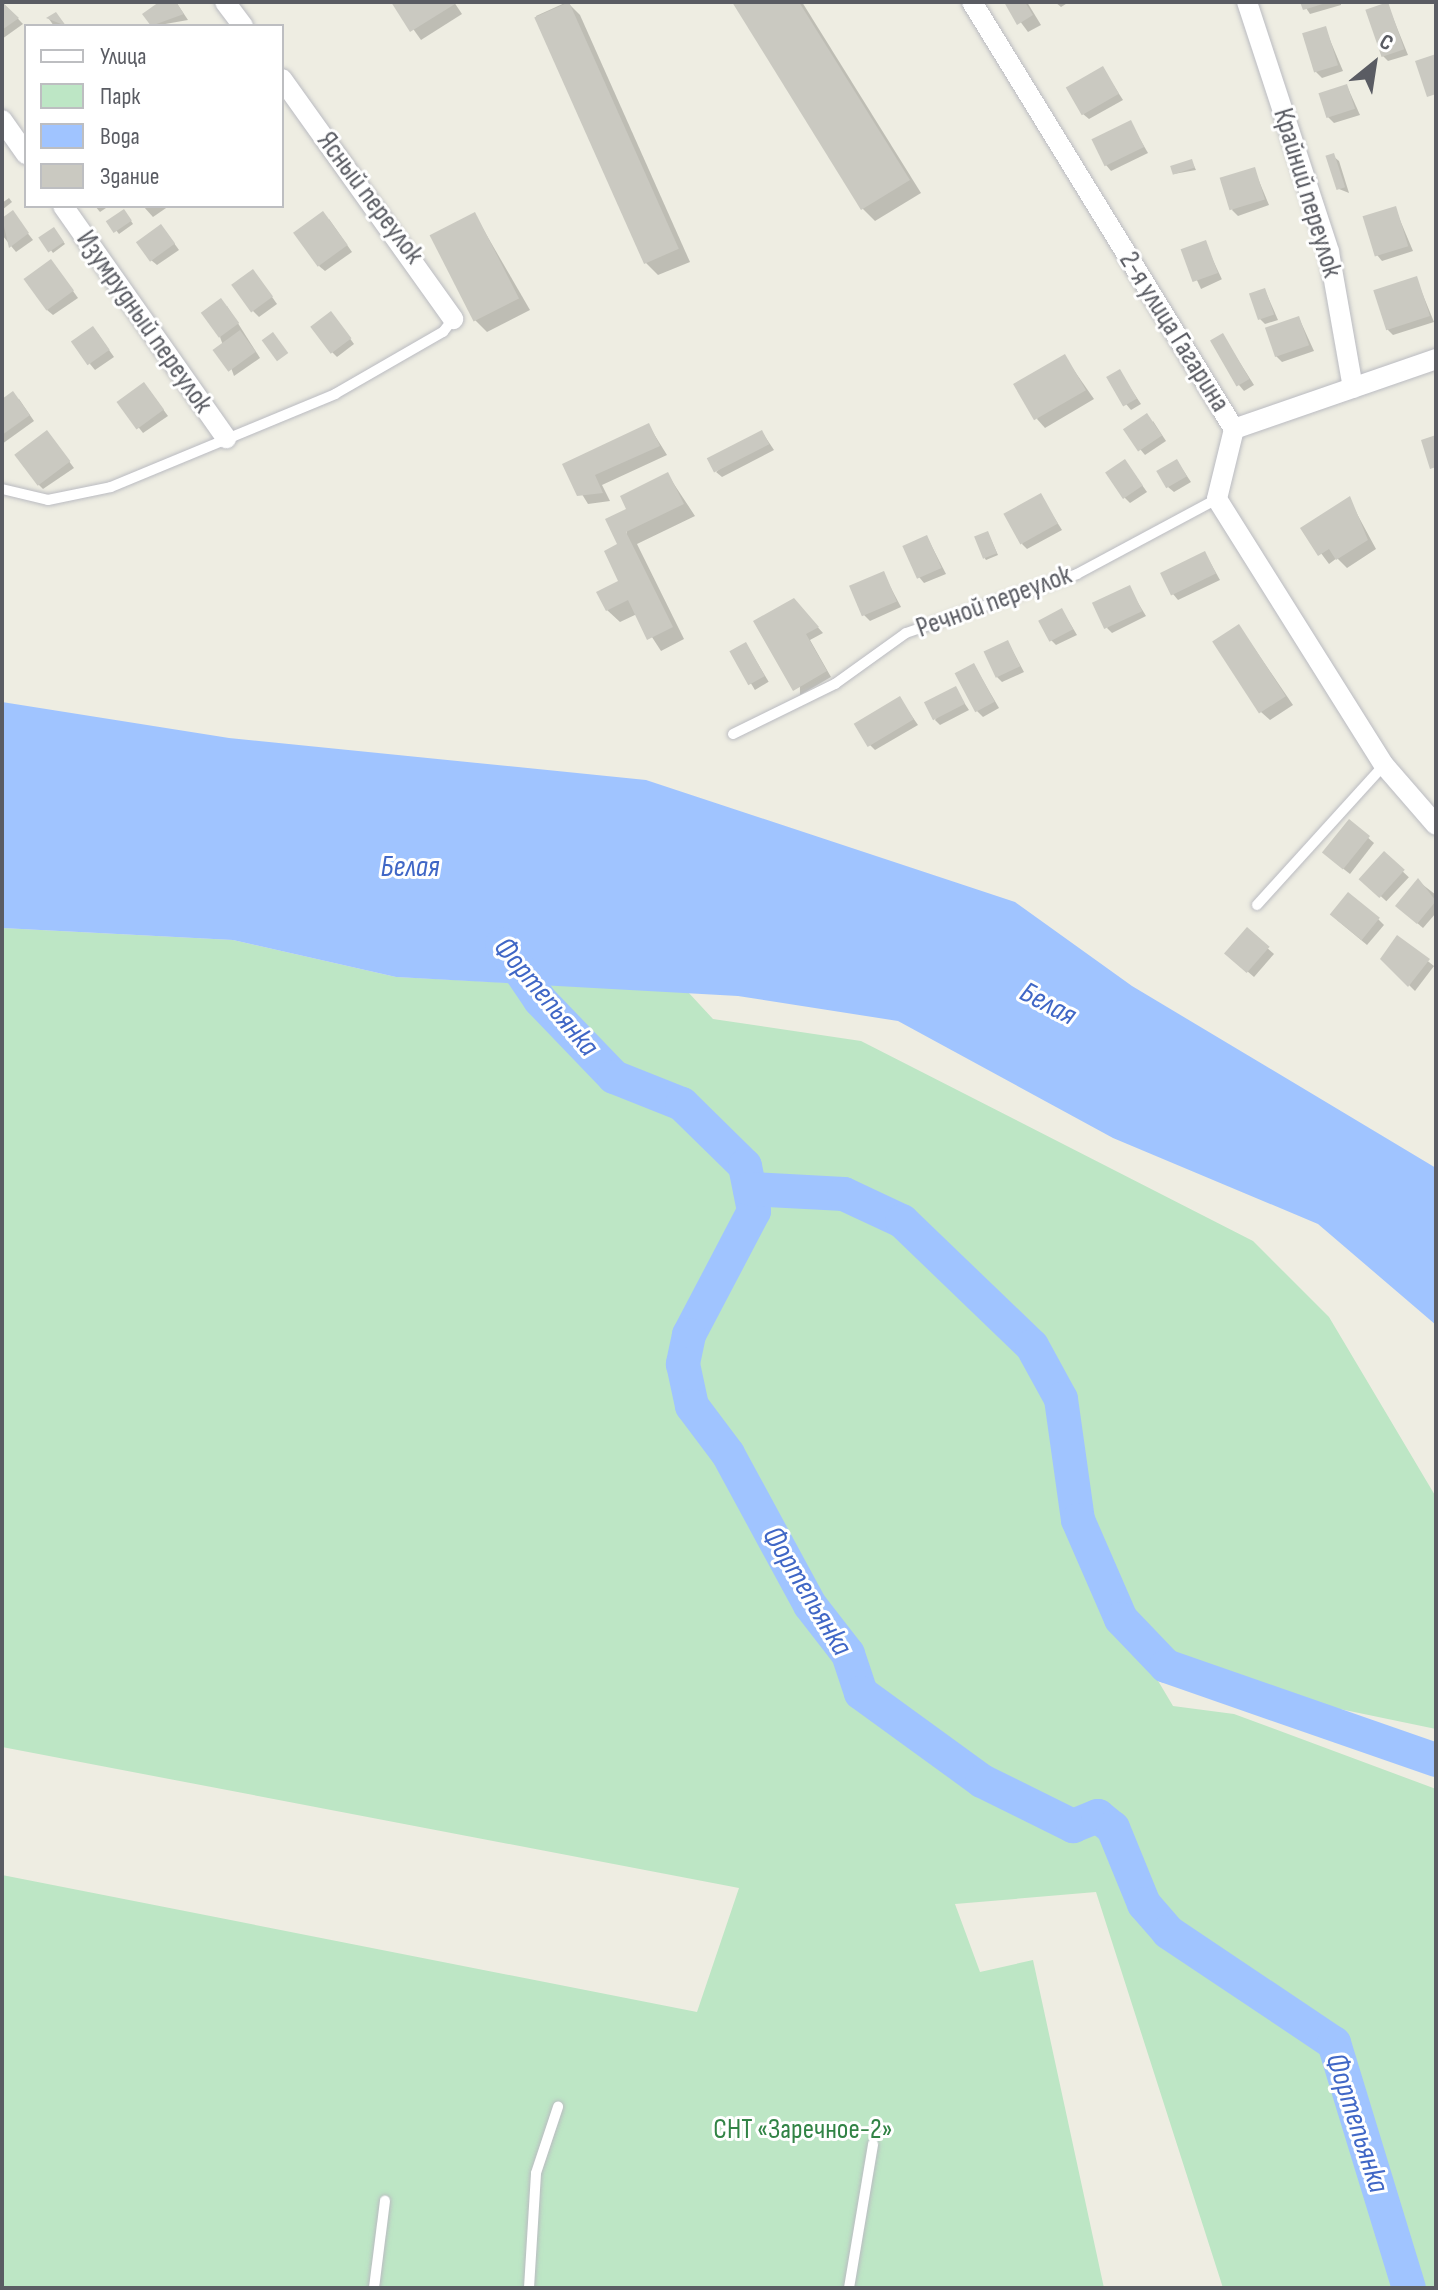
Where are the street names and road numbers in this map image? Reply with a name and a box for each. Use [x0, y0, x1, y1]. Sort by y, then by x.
street label: Крайний переулок [1265, 104, 1349, 282]
street label: Ясный переулок [309, 125, 431, 271]
street label: Изумрудный переулок [69, 224, 219, 420]
street label: 2-я улица Гагарина [1111, 246, 1237, 418]
street label: Речной переулок [912, 558, 1076, 646]

